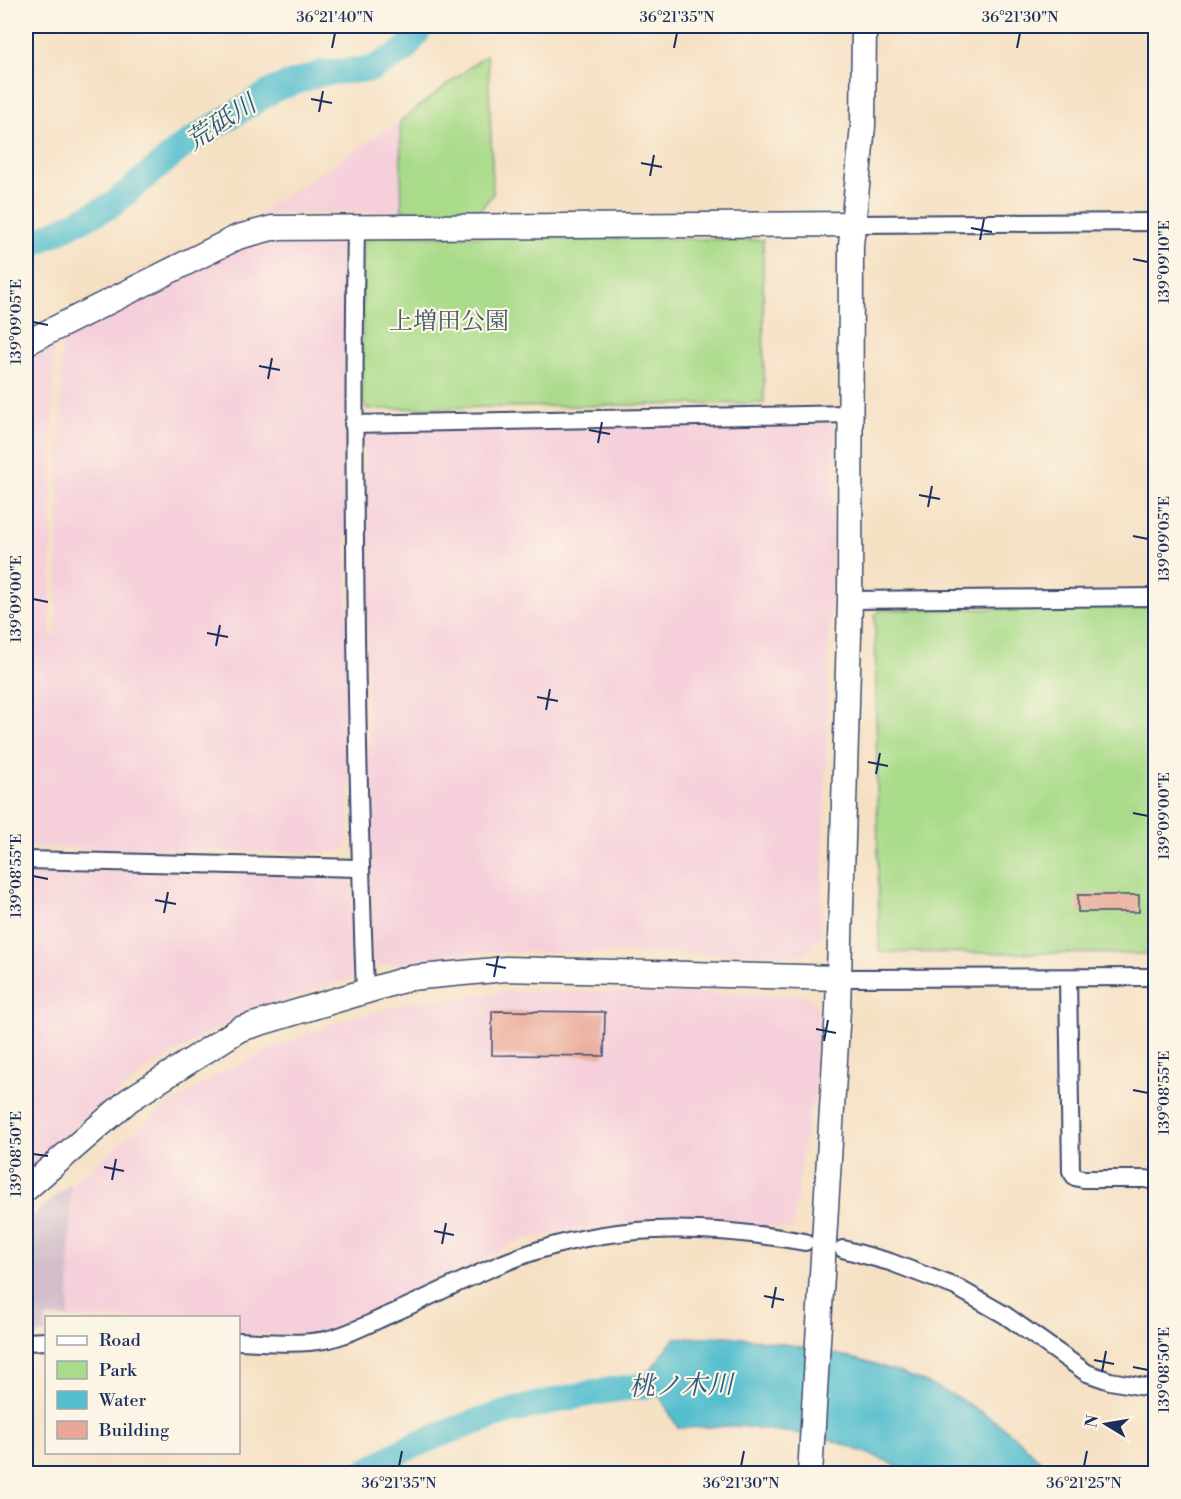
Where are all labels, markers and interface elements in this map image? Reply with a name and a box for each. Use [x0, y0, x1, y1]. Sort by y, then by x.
text: 36°21'40"N [296, 8, 374, 27]
text: 36°21'35"N [639, 8, 715, 27]
text: 36°21'30"N [982, 8, 1058, 27]
water label: 荒砥川 [180, 87, 265, 158]
text: 139°09'10"E [1155, 220, 1174, 304]
text: 139°09'05"E [7, 279, 26, 365]
park label: 上増田公園 [389, 307, 509, 337]
text: 139°09'05"E [1155, 496, 1174, 582]
text: 139°09'00"E [7, 555, 26, 643]
text: 139°09'00"E [1155, 772, 1174, 860]
text: 139°08'55"E [7, 834, 26, 918]
text: 139°08'55"E [1155, 1051, 1174, 1135]
text: 139°08'50"E [7, 1111, 26, 1197]
legend [45, 1316, 240, 1454]
text: 139°08'50"E [1155, 1327, 1174, 1413]
text: Road [99, 1329, 142, 1352]
text: Park [99, 1359, 138, 1382]
water label: 桃ノ木川 [629, 1369, 736, 1403]
text: Water [98, 1389, 147, 1412]
north arrow [1076, 1394, 1136, 1454]
text: N [1081, 1413, 1103, 1429]
text: Building [98, 1419, 170, 1442]
text: 36°21'35"N [361, 1474, 437, 1493]
text: 36°21'30"N [703, 1474, 779, 1493]
text: 36°21'25"N [1046, 1474, 1122, 1493]

